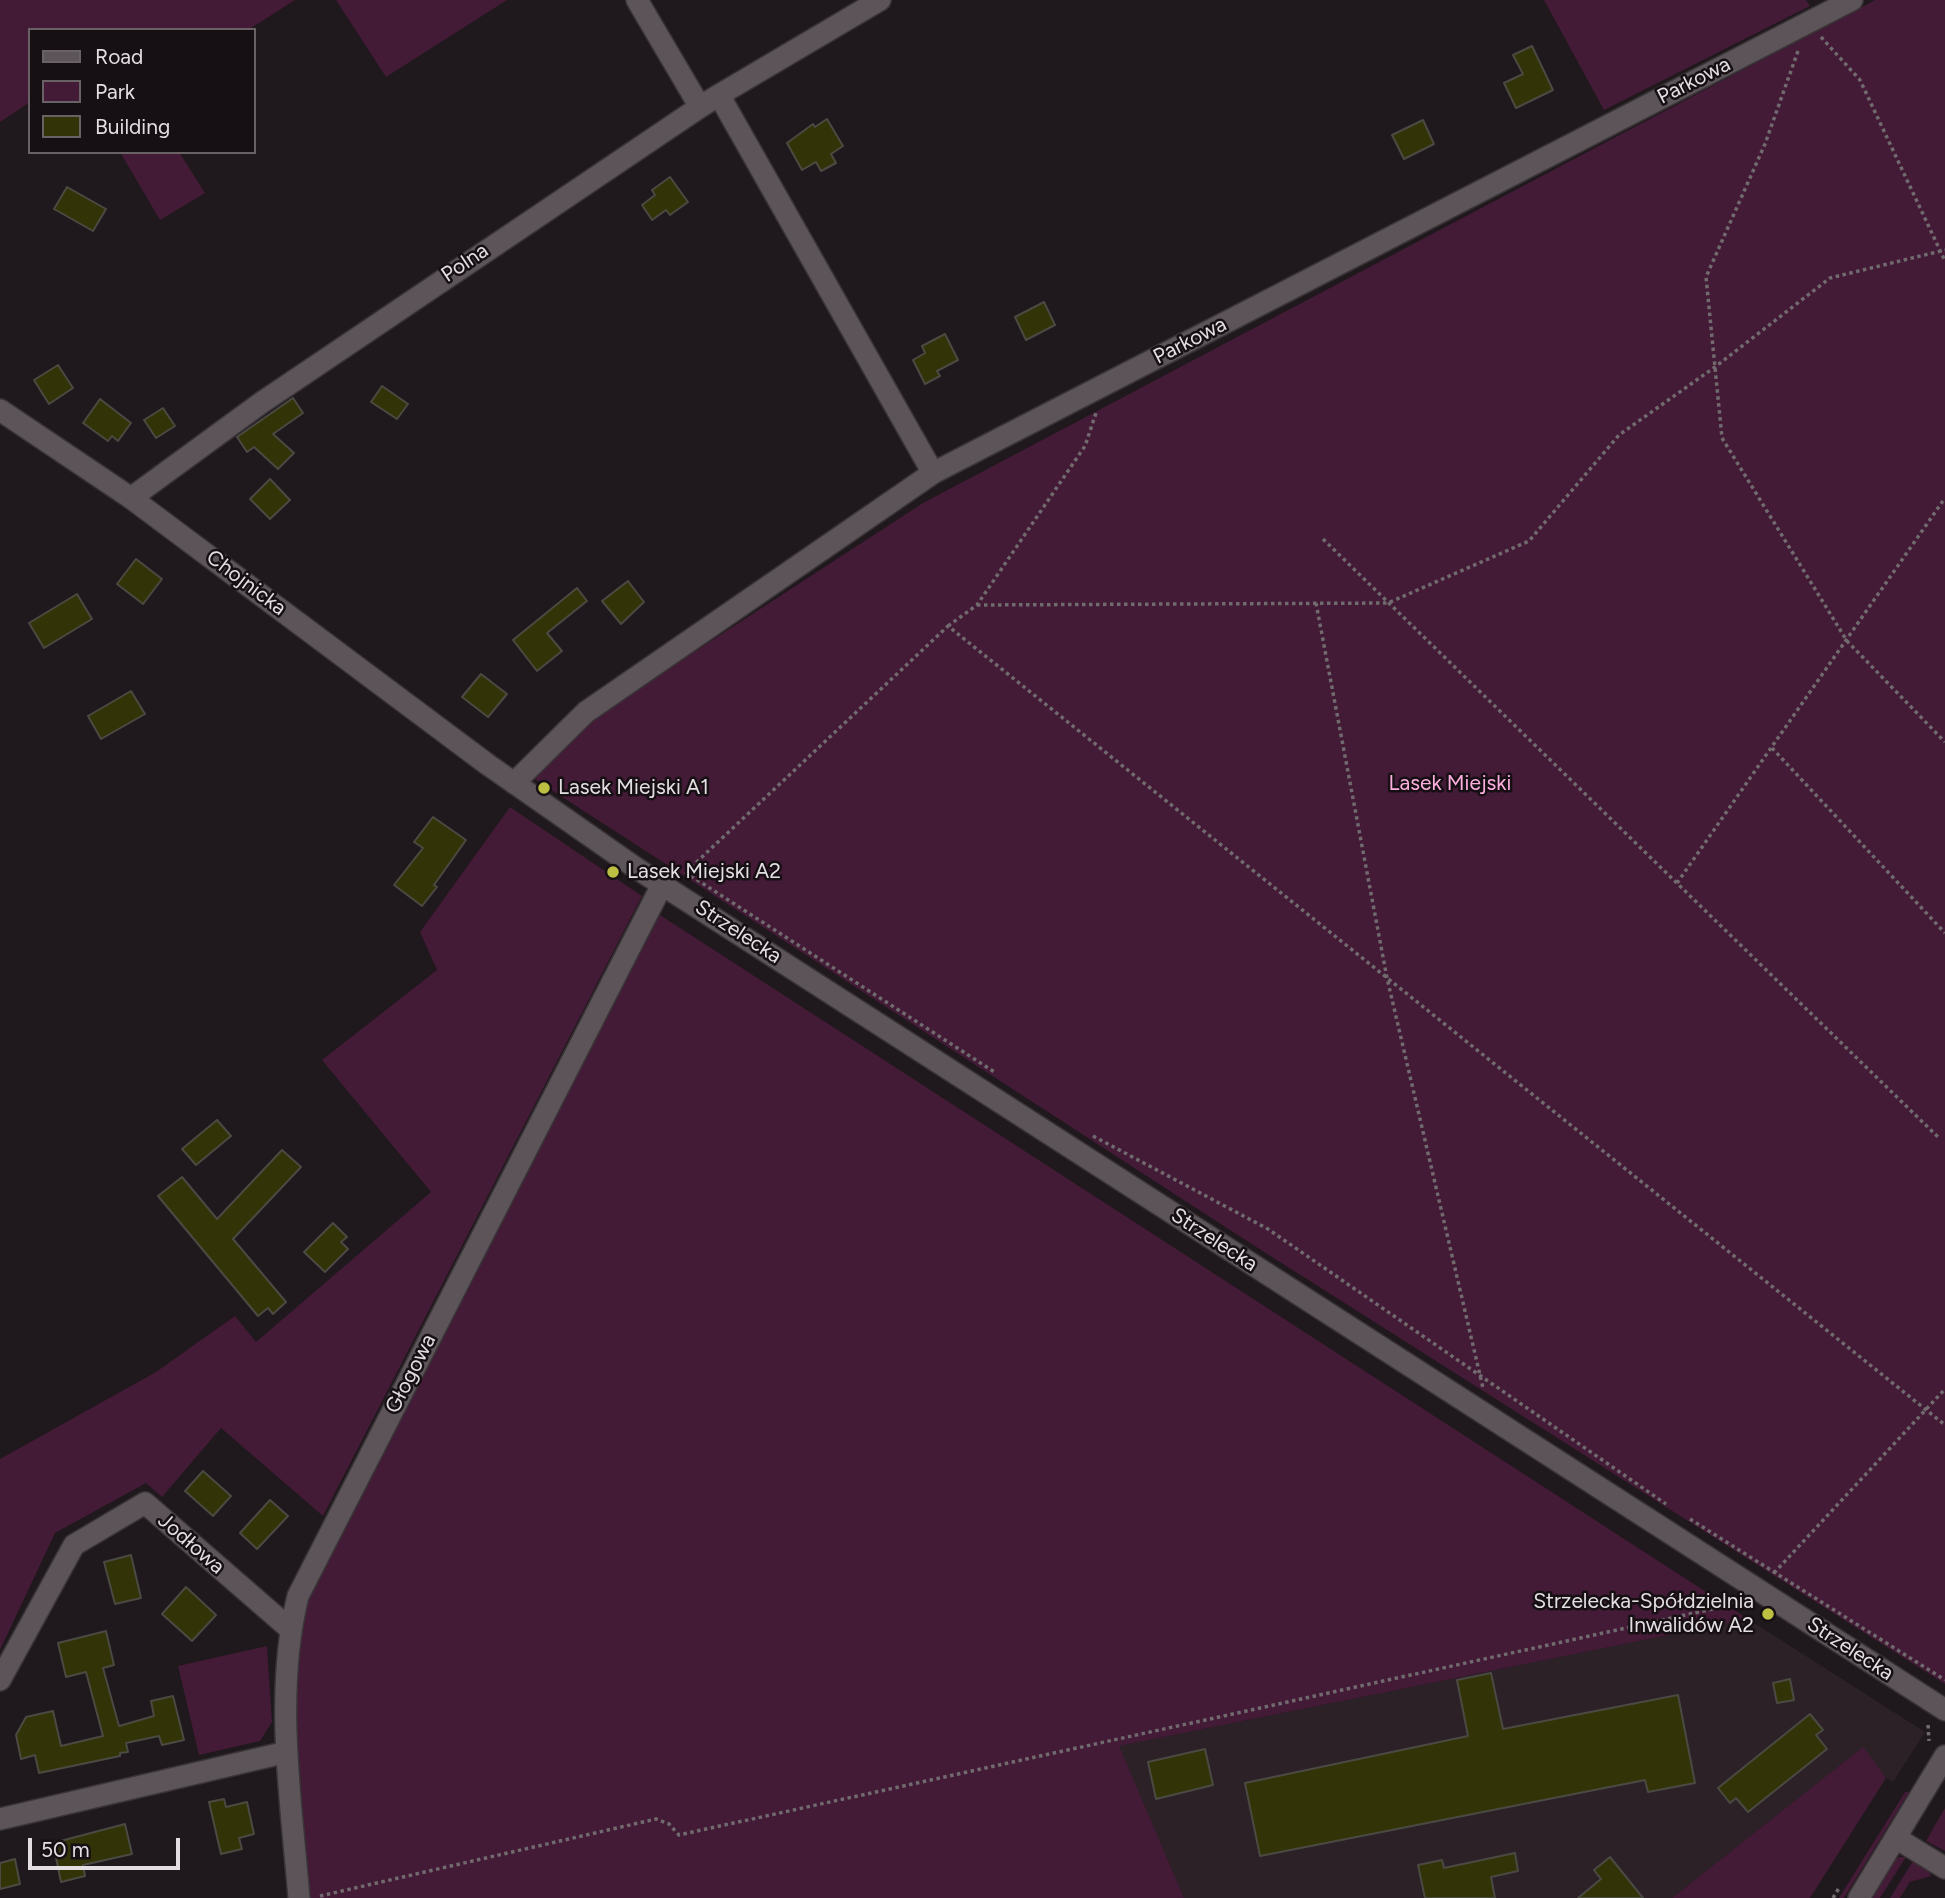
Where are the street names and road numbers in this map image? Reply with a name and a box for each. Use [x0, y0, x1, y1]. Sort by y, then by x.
street label: Parkowa [1653, 52, 1735, 110]
street label: Polna [437, 238, 493, 288]
street label: Parkowa [1149, 312, 1231, 370]
street label: Chojnicka [201, 545, 291, 621]
street label: Strzelecka [690, 895, 786, 969]
street label: Strzelecka [1166, 1203, 1262, 1277]
street label: Głogowa [380, 1330, 442, 1418]
street label: Jodłowa [153, 1508, 229, 1580]
street label: Strzelecka [1802, 1612, 1898, 1686]

